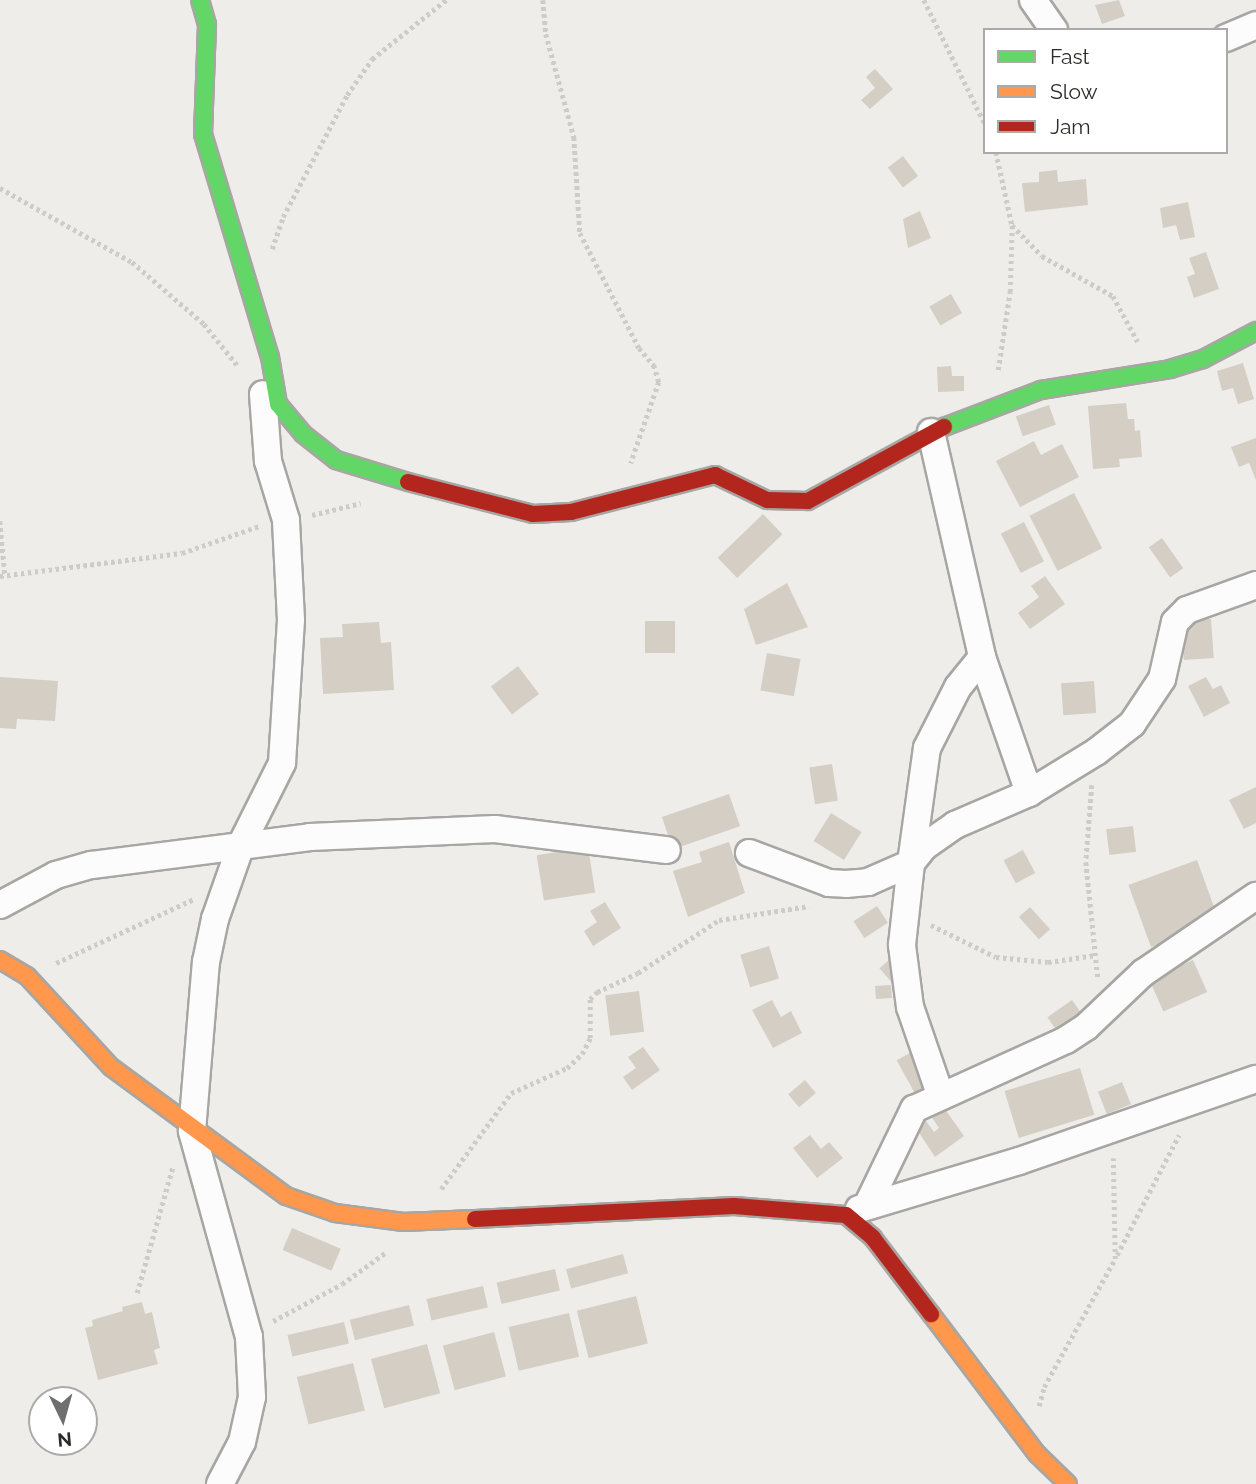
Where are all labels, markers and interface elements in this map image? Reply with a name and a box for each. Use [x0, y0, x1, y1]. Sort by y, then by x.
legend [983, 28, 1228, 154]
text: Fast [1050, 44, 1090, 69]
text: Slow [1050, 79, 1098, 104]
text: Jam [1050, 114, 1091, 139]
north arrow [28, 1386, 98, 1456]
text: N [56, 1428, 73, 1452]

